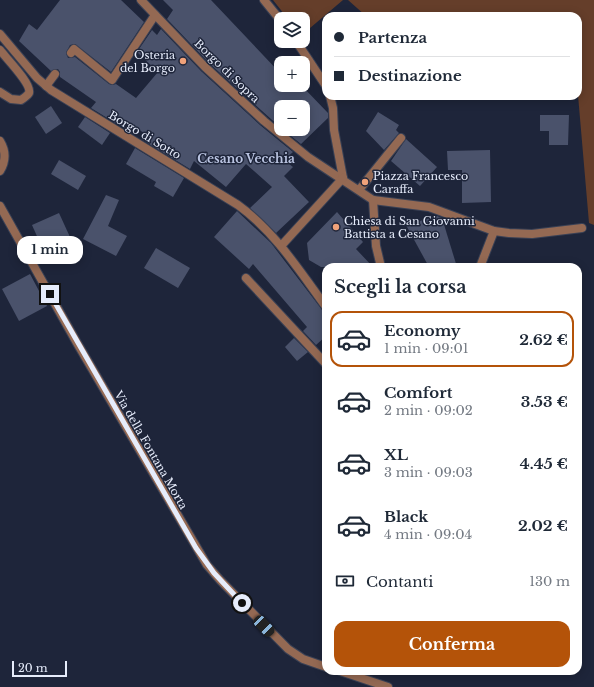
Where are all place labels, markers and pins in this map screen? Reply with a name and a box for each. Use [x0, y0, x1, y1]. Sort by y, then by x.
place label: Osteria del Borgo [120, 48, 176, 75]
marker: Osteria del Borgo [178, 56, 188, 66]
place label: Piazza Francesco Caraffa [373, 169, 468, 196]
marker: Piazza Francesco Caraffa [360, 177, 370, 187]
place label: Chiesa di San Giovanni Battista a Cesano [344, 214, 475, 241]
marker: Chiesa di San Giovanni Battista a Cesano [331, 222, 341, 232]

